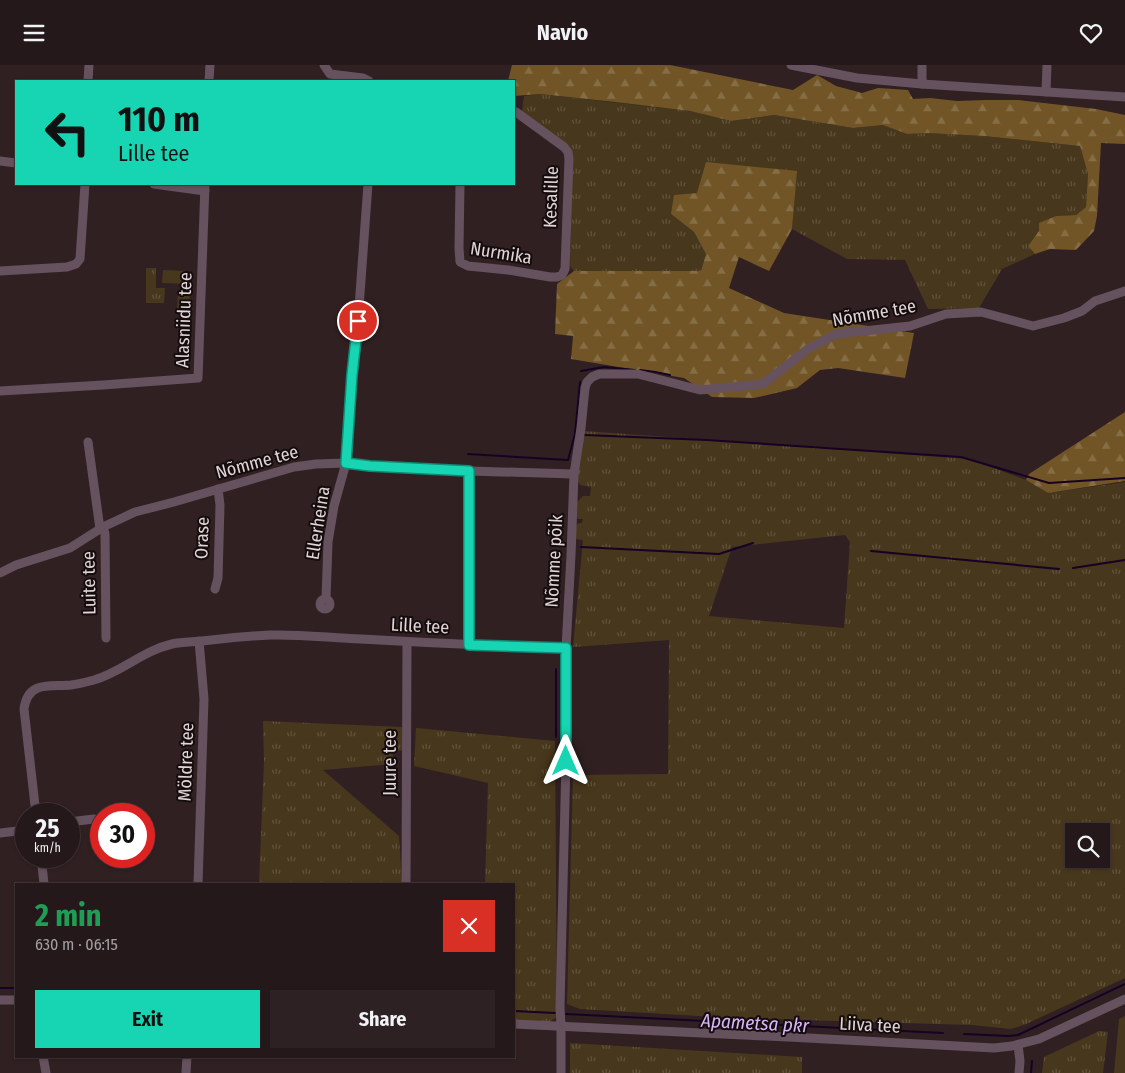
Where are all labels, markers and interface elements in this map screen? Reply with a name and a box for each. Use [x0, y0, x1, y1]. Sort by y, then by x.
icon: menu [20, 19, 48, 47]
text: Navio [537, 19, 588, 46]
icon: heart [1077, 19, 1105, 47]
text: 110 m [118, 98, 200, 140]
icon: left [35, 100, 100, 165]
text: Lille tee [118, 140, 189, 167]
street label: Kesalille [539, 166, 563, 228]
street label: Nurmika [469, 237, 533, 269]
street label: Alasniidu tee [171, 272, 197, 368]
street label: Nõmme tee [830, 295, 918, 331]
pin [337, 300, 379, 342]
icon: arrive [344, 307, 372, 335]
street label: Nõmme tee [213, 440, 301, 484]
street label: Ellerheina [301, 484, 335, 561]
street label: Nõmme põik [541, 513, 567, 608]
street label: Orase [190, 516, 214, 560]
street label: Luite tee [77, 551, 101, 615]
street label: Lille tee [390, 613, 450, 639]
street label: Möldre tee [174, 722, 198, 802]
street label: Juure tee [379, 730, 401, 796]
position arrow [539, 734, 591, 786]
speed limit sign: 30 [90, 803, 155, 868]
text: 25 [36, 814, 59, 844]
map controls [1065, 823, 1110, 868]
button: search [1065, 823, 1110, 868]
text: km/h [34, 841, 61, 855]
text: 2 min [35, 898, 102, 934]
button: close [443, 900, 495, 952]
text: 630 m · 06:15 [35, 935, 118, 954]
button: Exit [35, 990, 260, 1048]
button: Share [270, 990, 495, 1048]
water label: Apametsa pkr [700, 1009, 811, 1037]
street label: Liiva tee [839, 1012, 901, 1038]

